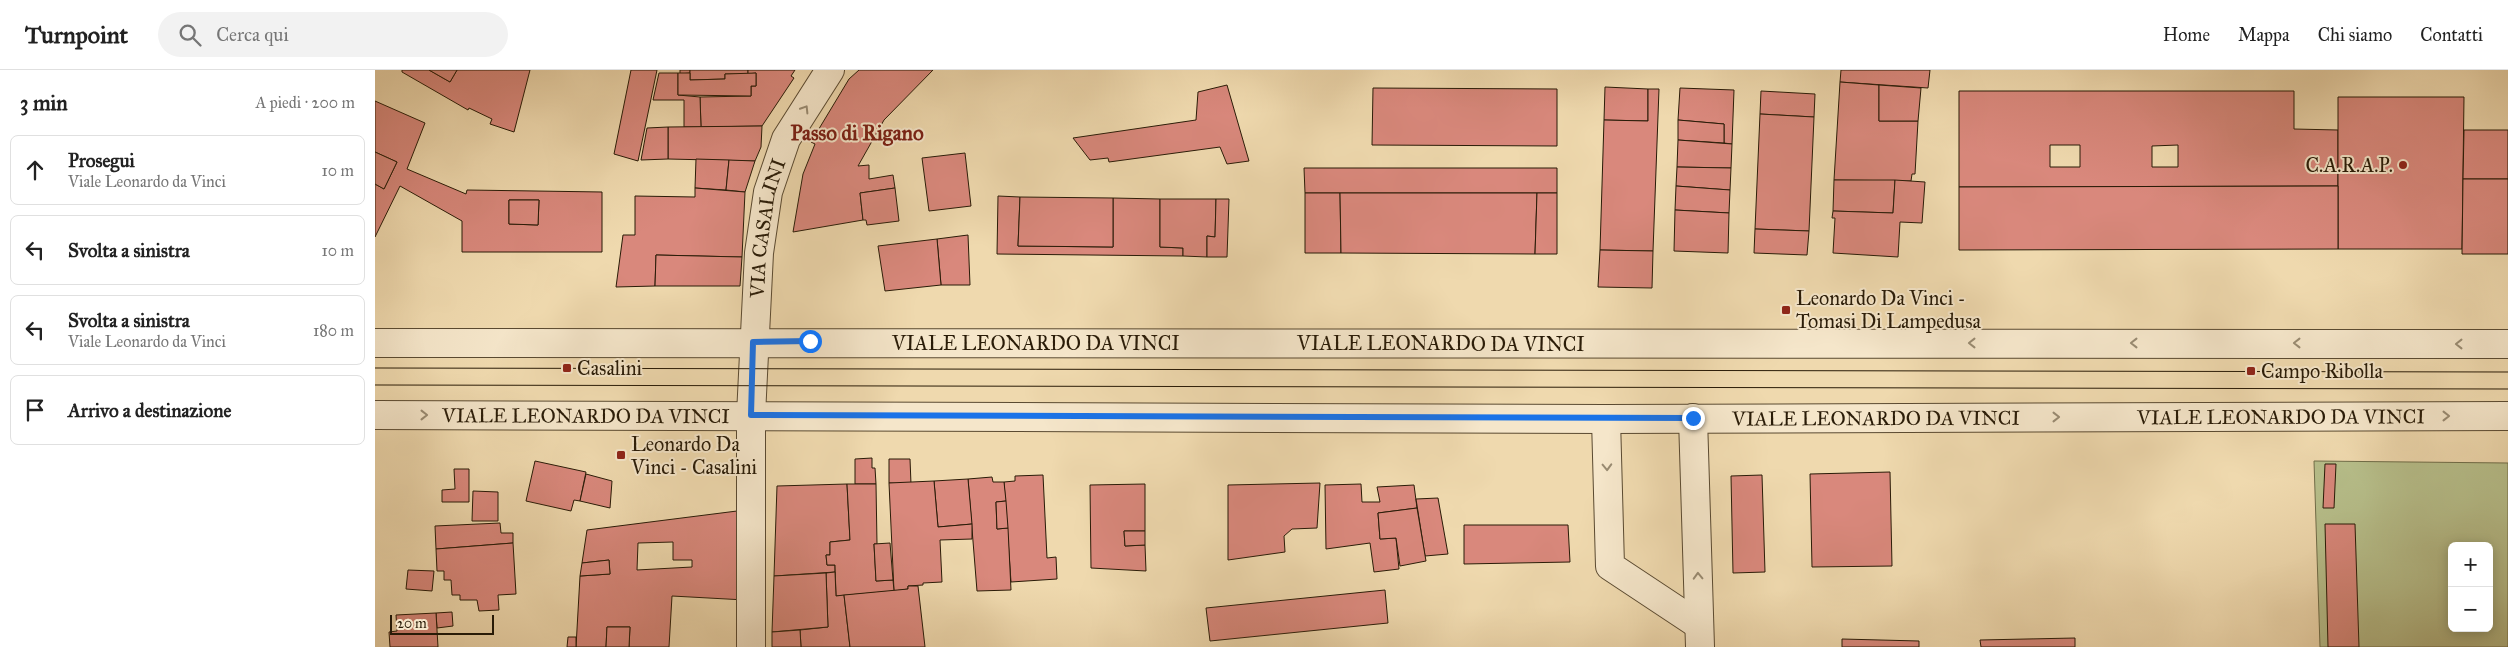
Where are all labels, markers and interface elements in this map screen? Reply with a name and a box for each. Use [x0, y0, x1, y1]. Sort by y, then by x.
search box [158, 12, 508, 57]
text: Turnpoint [25, 20, 128, 50]
icon: search [176, 21, 204, 49]
text: Cerca qui [216, 23, 289, 46]
text: Home [2163, 24, 2210, 46]
text: Mappa [2238, 24, 2290, 46]
text: Chi siamo [2318, 24, 2392, 46]
text: Contatti [2420, 24, 2483, 46]
text: 3 min [20, 90, 68, 116]
text: A piedi · 200 m [256, 93, 355, 112]
one-way arrow [799, 106, 808, 115]
district label: Passo di Rigano [790, 120, 924, 146]
text: Prosegui [68, 149, 135, 172]
place label: C.A.R.A.P. [2305, 153, 2393, 177]
street label: VIA CASALINI [745, 155, 791, 299]
icon: ahead [21, 156, 49, 184]
marker: C.A.R.A.P. [2397, 159, 2409, 171]
text: 10 m [322, 161, 354, 180]
text: Viale Leonardo da Vinci [68, 172, 226, 191]
icon: left [21, 236, 49, 264]
text: Svolta a sinistra [68, 239, 190, 262]
text: 10 m [322, 241, 354, 260]
place label: Leonardo Da Vinci - Tomasi Di Lampedusa [1796, 286, 1981, 333]
marker: Leonardo Da Vinci - Tomasi Di Lampedusa [1780, 304, 1792, 316]
text: Svolta a sinistra [68, 309, 190, 332]
icon: left [21, 316, 49, 344]
text: 180 m [313, 321, 354, 340]
route start [799, 330, 822, 353]
street label: VIALE LEONARDO DA VINCI [891, 331, 1180, 355]
street label: VIALE LEONARDO DA VINCI [1296, 331, 1585, 356]
text: Viale Leonardo da Vinci [68, 332, 226, 351]
one-way arrow [1968, 338, 1976, 348]
one-way arrow [2130, 338, 2138, 348]
one-way arrow [2293, 338, 2300, 348]
one-way arrow [2455, 338, 2463, 349]
place label: Casalini [577, 356, 643, 380]
place label: Campo Ribolla [2261, 359, 2384, 383]
marker: Casalini [561, 362, 573, 374]
marker: Campo Ribolla [2245, 365, 2257, 377]
icon: arrive [21, 396, 49, 424]
text: Arrivo a destinazione [68, 399, 231, 422]
street label: VIALE LEONARDO DA VINCI [441, 403, 730, 428]
street label: VIALE LEONARDO DA VINCI [2136, 404, 2425, 429]
street label: VIALE LEONARDO DA VINCI [1731, 406, 2020, 431]
route end [1682, 407, 1705, 430]
one-way arrow [420, 410, 428, 420]
one-way arrow [2442, 411, 2450, 421]
one-way arrow [2052, 412, 2060, 422]
place label: Leonardo Da Vinci - Casalini [630, 432, 758, 479]
marker: Leonardo Da Vinci - Casalini [615, 449, 627, 461]
one-way arrow [1602, 464, 1612, 472]
map controls [2448, 542, 2493, 632]
button: + [2448, 542, 2493, 587]
one-way arrow [1692, 572, 1703, 580]
button: − [2448, 587, 2493, 632]
scale bar [390, 612, 494, 635]
text: 20 m [397, 615, 427, 632]

